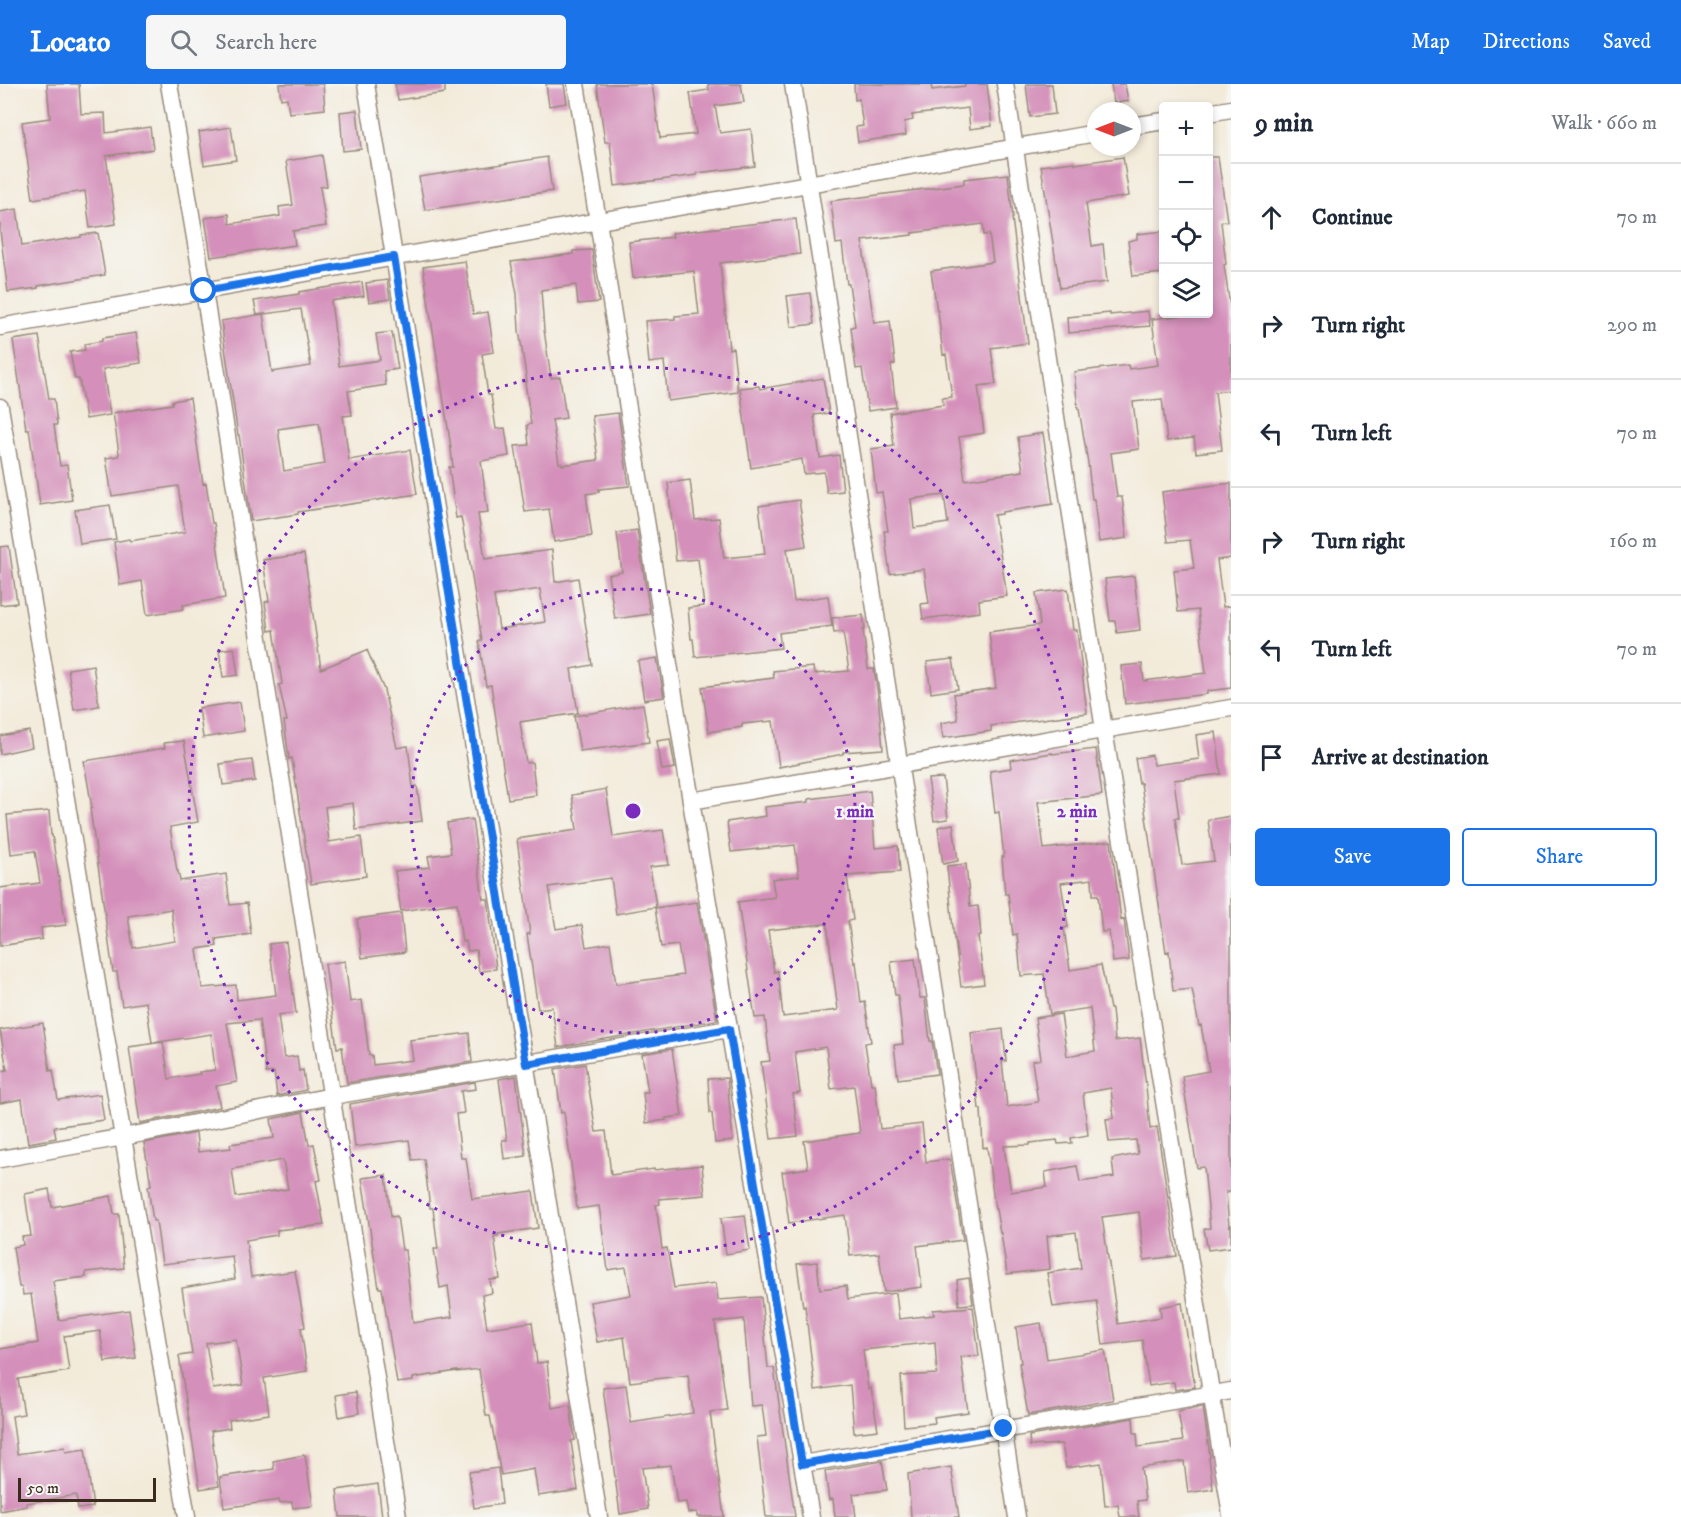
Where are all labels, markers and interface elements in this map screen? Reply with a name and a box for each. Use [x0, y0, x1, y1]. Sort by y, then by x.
search box [146, 15, 566, 69]
text: Locato [30, 25, 110, 60]
icon: search [167, 26, 200, 59]
text: Search here [215, 29, 317, 56]
text: Map [1411, 29, 1450, 55]
text: Directions [1483, 29, 1570, 55]
text: Saved [1603, 29, 1651, 55]
north arrow [1087, 102, 1141, 156]
map controls [1159, 102, 1213, 318]
button: + [1159, 102, 1213, 156]
text: 9 min [1255, 107, 1313, 140]
text: Walk · 660 m [1551, 111, 1657, 136]
button: − [1159, 156, 1213, 210]
icon: ahead [1255, 201, 1288, 234]
text: Continue [1312, 204, 1393, 231]
text: 70 m [1616, 205, 1657, 230]
button: locate [1159, 210, 1213, 264]
button: layers [1159, 264, 1213, 318]
route start [190, 277, 216, 303]
icon: right [1255, 309, 1288, 342]
text: Turn right [1312, 312, 1405, 339]
text: 290 m [1607, 313, 1657, 338]
icon: left [1255, 417, 1288, 450]
text: Turn left [1312, 420, 1392, 447]
text: 70 m [1616, 421, 1657, 446]
icon: right [1255, 525, 1288, 558]
text: Turn right [1312, 528, 1405, 555]
text: 160 m [1609, 529, 1657, 554]
icon: left [1255, 633, 1288, 666]
text: Turn left [1312, 636, 1392, 663]
text: 70 m [1616, 637, 1657, 662]
icon: arrive [1255, 741, 1288, 774]
text: Arrive at destination [1312, 744, 1489, 771]
centre of rings [623, 801, 643, 821]
text: 1 min [836, 801, 875, 823]
text: 2 min [1057, 801, 1098, 823]
button: Save [1255, 828, 1450, 886]
button: Share [1462, 828, 1657, 886]
route end [990, 1415, 1016, 1441]
scale bar [18, 1475, 156, 1502]
text: 50 m [27, 1478, 59, 1498]

